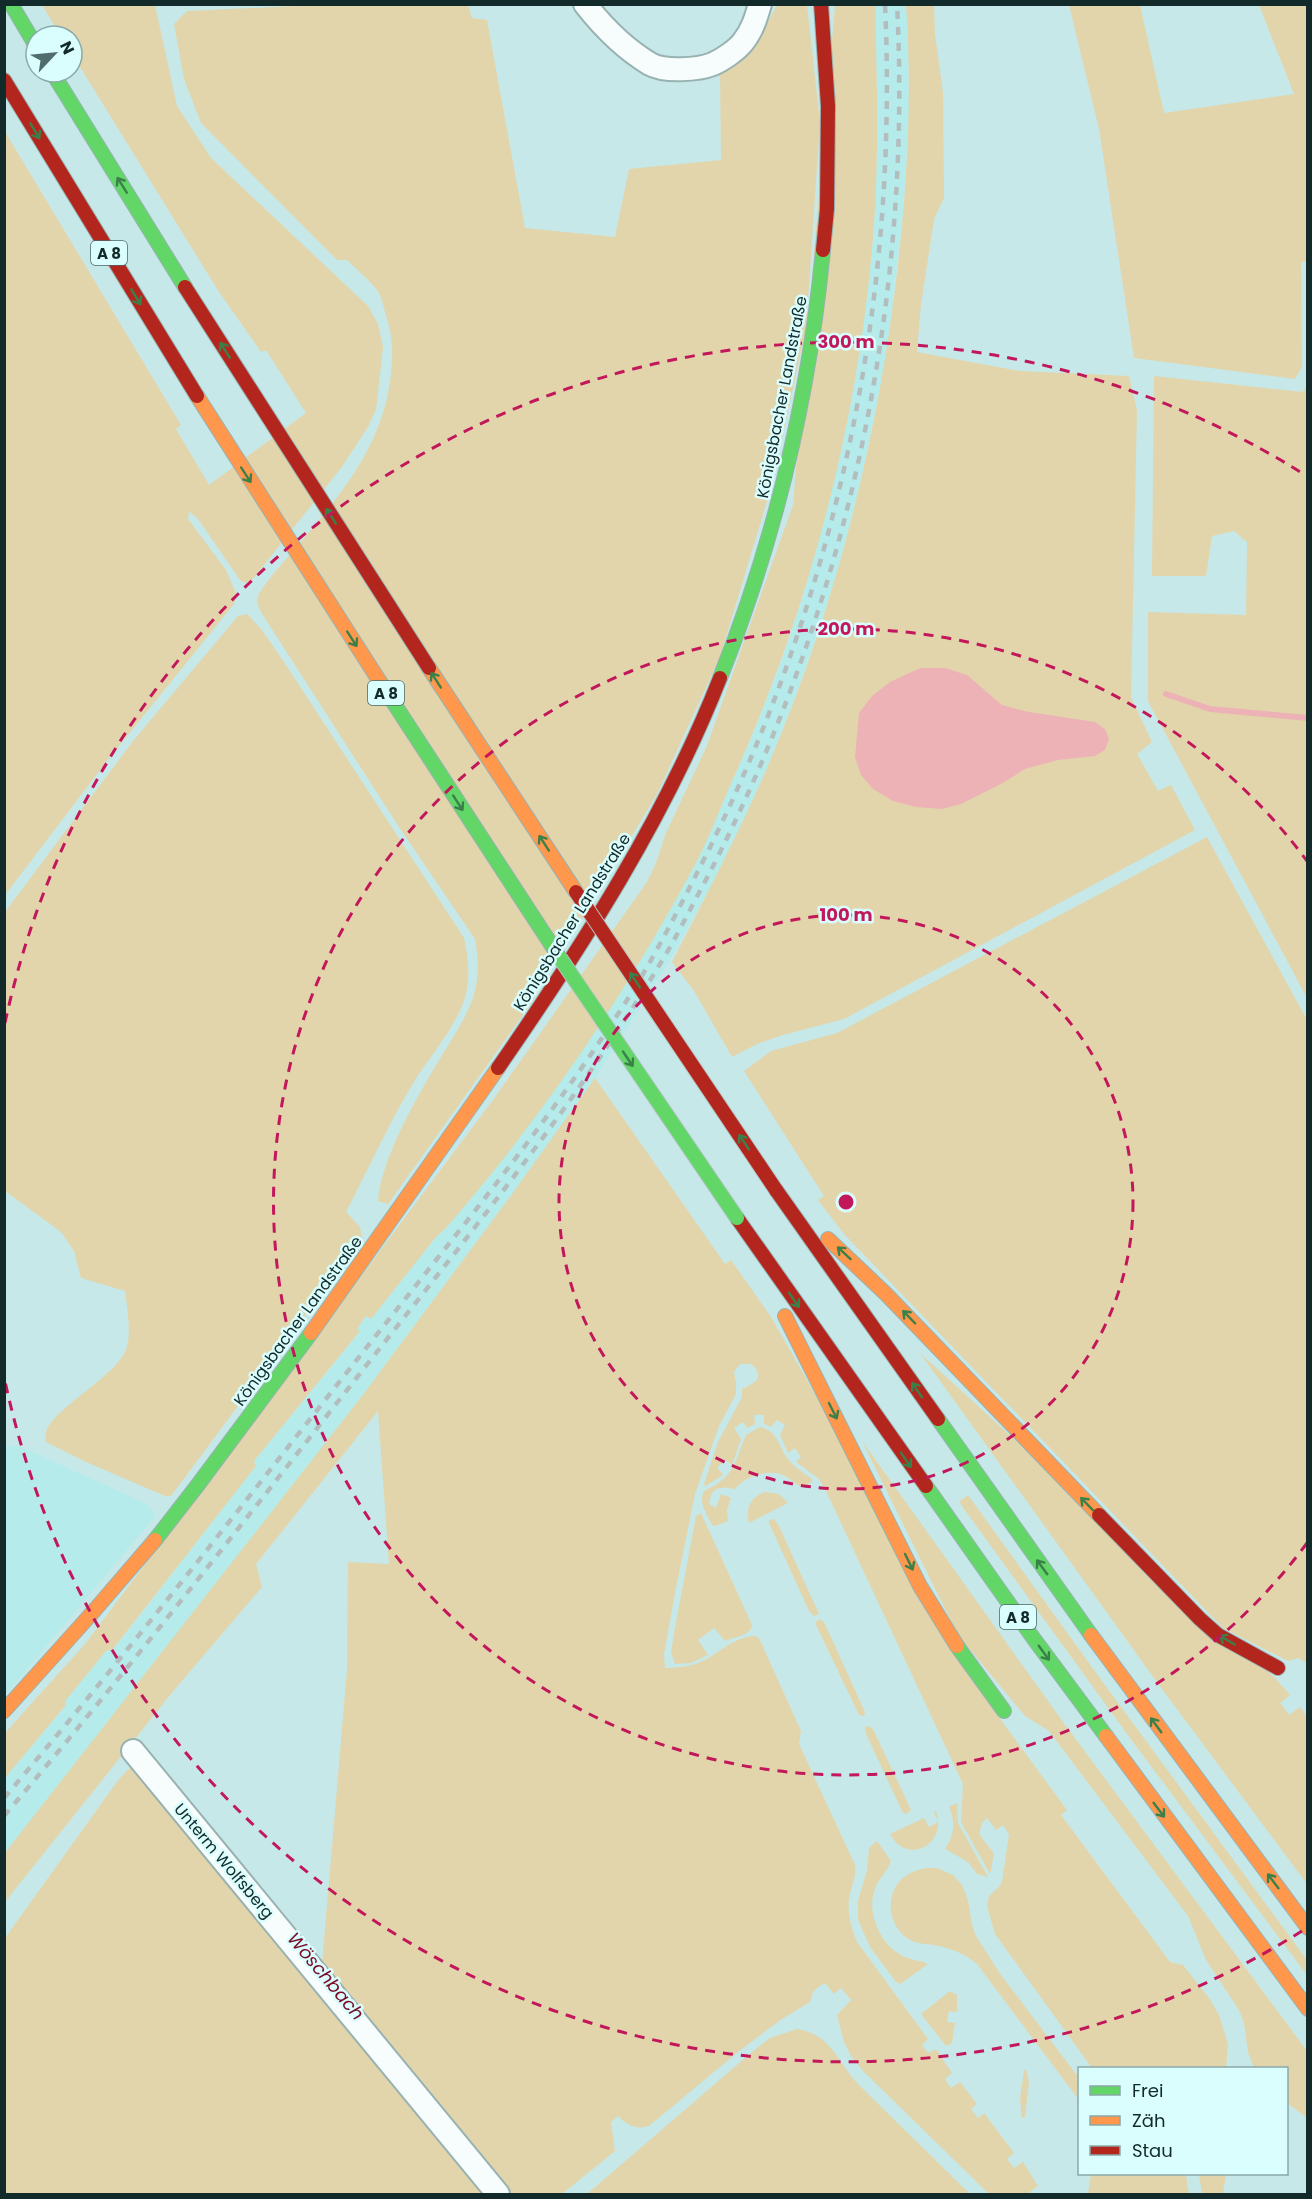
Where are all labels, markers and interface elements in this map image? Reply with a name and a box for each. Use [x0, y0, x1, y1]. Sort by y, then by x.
north arrow [24, 24, 84, 84]
text: N [54, 37, 80, 58]
one-way arrow [29, 122, 41, 139]
one-way arrow [115, 177, 127, 194]
road number: A 8 [91, 241, 127, 265]
one-way arrow [131, 288, 143, 305]
street label: Königsbacher Landstraße [751, 294, 813, 500]
text: 300 m [817, 329, 875, 354]
one-way arrow [219, 342, 231, 359]
one-way arrow [241, 466, 253, 483]
one-way arrow [325, 508, 337, 525]
text: 200 m [818, 616, 874, 641]
one-way arrow [346, 630, 358, 647]
one-way arrow [430, 672, 442, 689]
road number: A 8 [368, 681, 404, 705]
one-way arrow [452, 794, 464, 810]
street label: Königsbacher Landstraße [508, 829, 636, 1015]
one-way arrow [537, 835, 549, 852]
text: 100 m [819, 902, 873, 927]
one-way arrow [629, 972, 641, 989]
one-way arrow [622, 1050, 635, 1067]
one-way arrow [738, 1134, 750, 1150]
centre of rings [836, 1192, 856, 1212]
street label: Königsbacher Landstraße [228, 1231, 368, 1411]
one-way arrow [836, 1246, 851, 1261]
one-way arrow [788, 1292, 800, 1308]
one-way arrow [902, 1310, 916, 1325]
one-way arrow [911, 1383, 923, 1399]
one-way arrow [828, 1401, 839, 1419]
one-way arrow [900, 1451, 912, 1467]
one-way arrow [1080, 1496, 1095, 1511]
one-way arrow [904, 1553, 915, 1571]
one-way arrow [1036, 1559, 1048, 1575]
road number: A 8 [1000, 1605, 1036, 1629]
one-way arrow [1218, 1633, 1235, 1645]
one-way arrow [1038, 1644, 1050, 1660]
one-way arrow [1150, 1717, 1163, 1733]
street label: Unterm Wolfsberg [169, 1798, 279, 1924]
one-way arrow [1152, 1802, 1165, 1818]
one-way arrow [1266, 1874, 1279, 1890]
water label: Wöschbach [282, 1927, 370, 2025]
legend [1078, 2067, 1288, 2175]
text: Frei [1132, 2078, 1163, 2103]
text: Zäh [1132, 2108, 1165, 2133]
text: Stau [1132, 2138, 1173, 2163]

